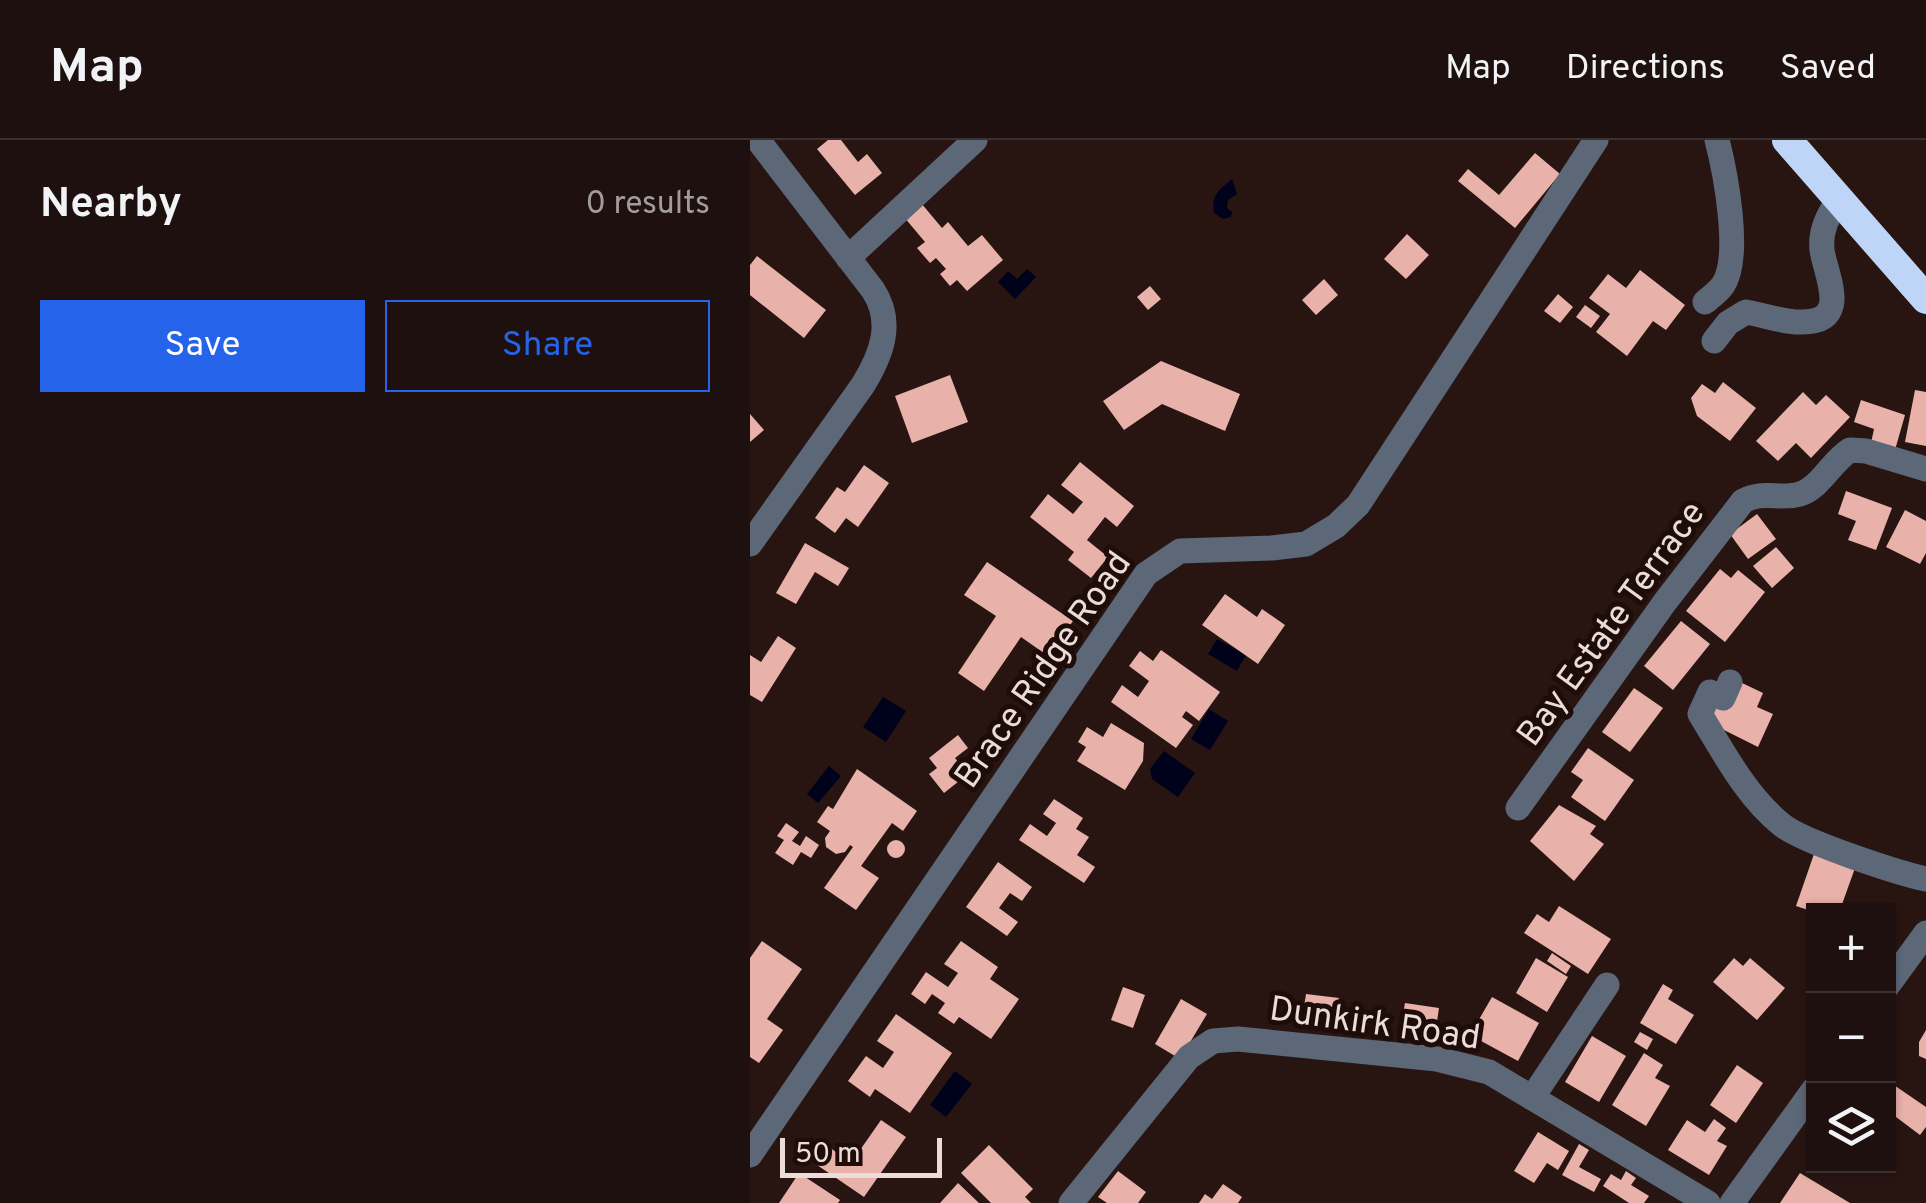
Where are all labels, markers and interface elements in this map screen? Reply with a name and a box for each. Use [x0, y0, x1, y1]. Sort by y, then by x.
text: Map [50, 39, 144, 99]
text: Map [1445, 47, 1511, 91]
text: Directions [1566, 47, 1725, 91]
text: Saved [1780, 47, 1876, 91]
text: Nearby [40, 179, 182, 232]
text: 0 results [585, 185, 710, 225]
button: Save [40, 300, 365, 392]
button: Share [385, 300, 710, 392]
street label: Bay Estate Terrace [1509, 494, 1716, 756]
street label: Brace Ridge Road [946, 544, 1143, 798]
map controls [1806, 903, 1896, 1173]
button: + [1806, 903, 1896, 993]
street label: Dunkirk Road [1266, 988, 1483, 1062]
button: − [1806, 993, 1896, 1083]
button: layers [1806, 1083, 1896, 1173]
scale bar [780, 1133, 942, 1178]
text: 50 m [795, 1137, 861, 1173]

